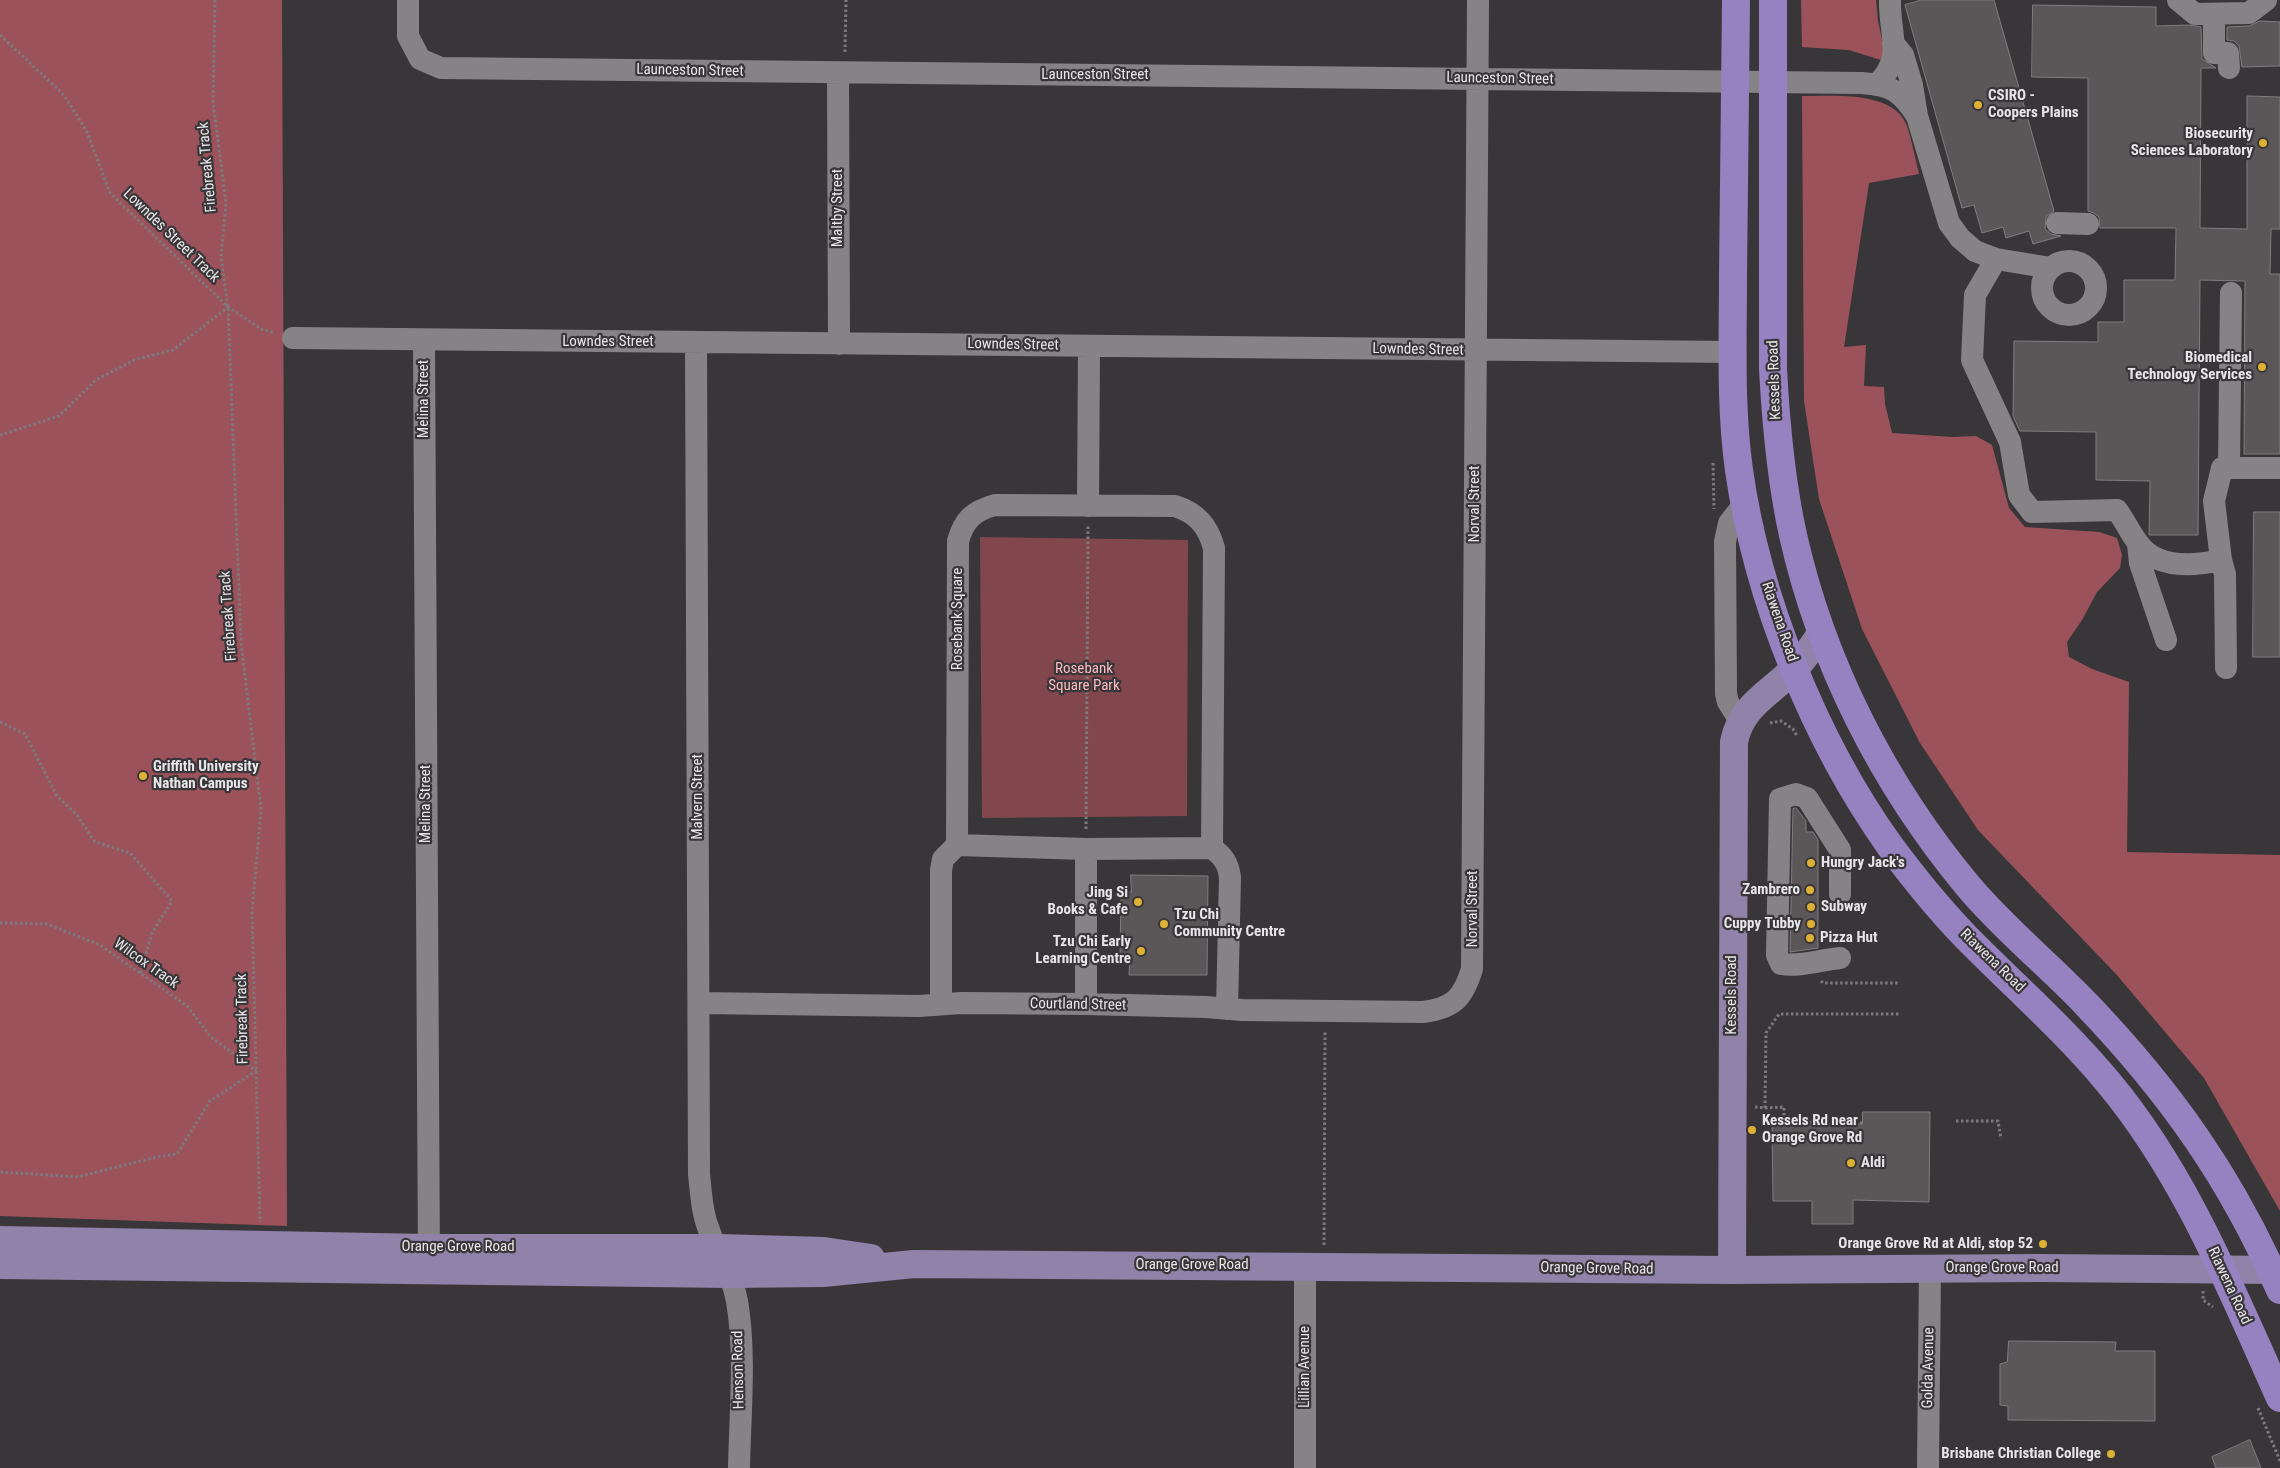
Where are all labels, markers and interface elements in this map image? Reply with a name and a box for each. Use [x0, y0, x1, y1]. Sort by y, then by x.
street label: Launceston Street [636, 61, 744, 81]
street label: Launceston Street [1041, 66, 1149, 84]
street label: Launceston Street [1446, 69, 1554, 89]
place label: CSIRO - Coopers Plains [1988, 87, 2079, 122]
marker: CSIRO - Coopers Plains [1972, 99, 1984, 111]
street label: Firebreak Track [195, 121, 221, 213]
place label: Biosecurity Sciences Laboratory [2131, 125, 2253, 160]
marker: Biosecurity Sciences Laboratory [2257, 137, 2269, 149]
street label: Maltby Street [829, 169, 847, 247]
street label: Lowndes Street Track [119, 185, 223, 287]
street label: Lowndes Street [562, 333, 654, 351]
street label: Lowndes Street [967, 335, 1059, 355]
street label: Lowndes Street [1372, 340, 1464, 360]
street label: Kessels Road [1765, 340, 1785, 420]
place label: Biomedical Technology Services [2128, 349, 2252, 384]
street label: Melina Street [415, 360, 433, 438]
marker: Biomedical Technology Services [2256, 361, 2268, 373]
street label: Norval Street [1466, 465, 1484, 543]
street label: Rosebank Square [949, 568, 967, 670]
street label: Firebreak Track [217, 570, 241, 662]
street label: Riawena Road [1757, 580, 1801, 664]
park label: Rosebank Square Park [1048, 660, 1120, 695]
street label: Malvern Street [689, 754, 707, 840]
place label: Griffith University Nathan Campus [153, 758, 259, 793]
street label: Melina Street [417, 765, 435, 843]
marker: Griffith University Nathan Campus [137, 770, 149, 782]
place label: Hungry Jack's [1821, 854, 1905, 872]
marker: Hungry Jack's [1805, 857, 1817, 869]
street label: Norval Street [1464, 870, 1482, 948]
place label: Zambrero [1742, 881, 1800, 899]
place label: Jing Si Books & Cafe [1048, 884, 1128, 919]
marker: Zambrero [1804, 884, 1816, 896]
marker: Jing Si Books & Cafe [1132, 896, 1144, 908]
place label: Subway [1821, 898, 1867, 916]
marker: Subway [1805, 901, 1817, 913]
place label: Tzu Chi Community Centre [1174, 906, 1285, 941]
place label: Cuppy Tubby [1724, 915, 1801, 933]
marker: Tzu Chi Community Centre [1158, 918, 1170, 930]
marker: Cuppy Tubby [1805, 918, 1817, 930]
street label: Riawena Road [1956, 926, 2028, 996]
place label: Pizza Hut [1820, 929, 1878, 947]
marker: Pizza Hut [1804, 932, 1816, 944]
place label: Tzu Chi Early Learning Centre [1035, 933, 1131, 968]
street label: Wilcox Track [110, 935, 182, 993]
marker: Tzu Chi Early Learning Centre [1135, 945, 1147, 957]
street label: Kessels Road [1723, 955, 1741, 1035]
street label: Firebreak Track [233, 973, 253, 1065]
street label: Courtland Street [1030, 995, 1126, 1015]
place label: Kessels Rd near Orange Grove Rd [1762, 1112, 1862, 1147]
marker: Kessels Rd near Orange Grove Rd [1746, 1124, 1758, 1136]
place label: Aldi [1861, 1154, 1885, 1172]
marker: Aldi [1845, 1157, 1857, 1169]
place label: Orange Grove Rd at Aldi, stop 52 [1838, 1235, 2033, 1253]
street label: Orange Grove Road [401, 1238, 515, 1256]
marker: Orange Grove Rd at Aldi, stop 52 [2037, 1238, 2049, 1250]
street label: Riawena Road [2203, 1244, 2255, 1328]
street label: Orange Grove Road [1135, 1256, 1249, 1274]
street label: Orange Grove Road [1540, 1259, 1654, 1279]
street label: Orange Grove Road [1945, 1259, 2059, 1277]
street label: Lillian Avenue [1296, 1326, 1314, 1408]
street label: Golda Avenue [1919, 1327, 1939, 1409]
street label: Henson Road [729, 1330, 749, 1410]
place label: Brisbane Christian College [1941, 1445, 2101, 1463]
marker: Brisbane Christian College [2105, 1448, 2117, 1460]

